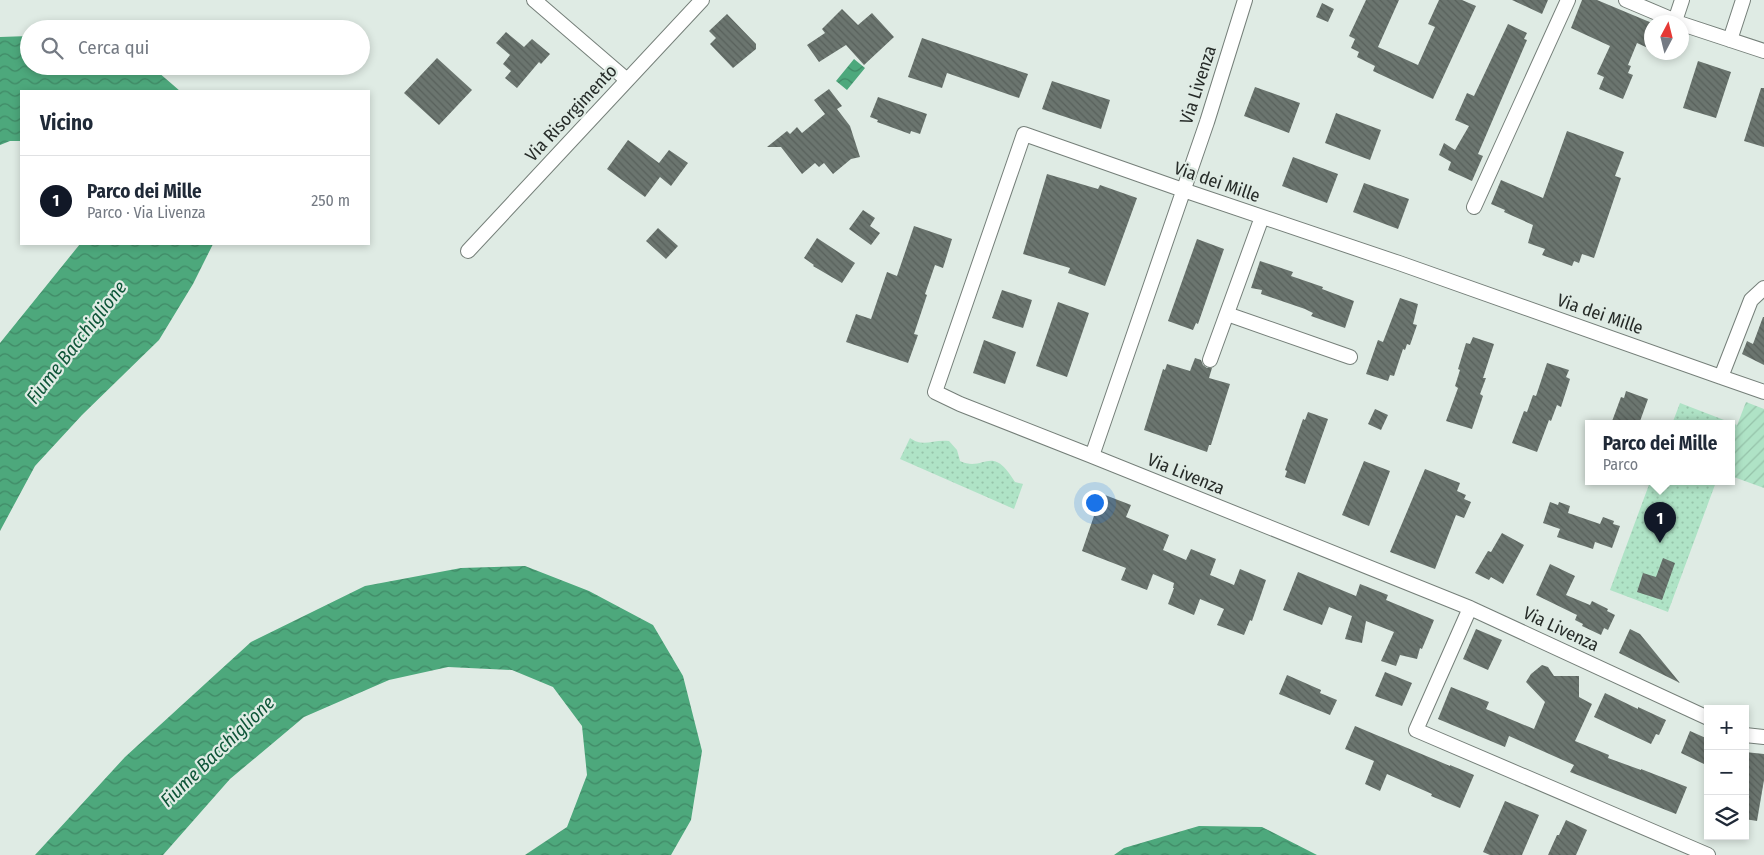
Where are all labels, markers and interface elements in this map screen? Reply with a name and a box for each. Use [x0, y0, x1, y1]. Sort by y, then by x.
north arrow [1644, 15, 1689, 60]
search box [20, 20, 370, 75]
icon: search [38, 34, 66, 62]
text: Cerca qui [78, 36, 149, 59]
street label: Via Livenza [1175, 43, 1221, 127]
street label: Via Risorgimento [520, 60, 622, 166]
text: Vicino [40, 110, 93, 136]
street label: Via dei Mille [1171, 157, 1263, 207]
text: Parco dei Mille [87, 180, 202, 203]
text: 1 [53, 191, 59, 210]
text: 250 m [311, 191, 350, 210]
text: Parco · Via Livenza [87, 203, 206, 222]
water label: Fiume Bacchiglione [21, 276, 132, 408]
street label: Via dei Mille [1554, 289, 1646, 339]
popup [1585, 420, 1735, 485]
text: Parco dei Mille [1603, 432, 1717, 455]
street label: Via Livenza [1144, 449, 1228, 499]
text: Parco [1603, 455, 1638, 474]
your location [1082, 490, 1108, 516]
pin: 1 [1644, 502, 1676, 543]
street label: Via Livenza [1520, 602, 1603, 656]
water label: Fiume Bacchiglione [156, 691, 279, 812]
map controls [1704, 705, 1749, 840]
button: + [1704, 705, 1749, 750]
button: − [1704, 750, 1749, 795]
button: layers [1704, 795, 1749, 840]

